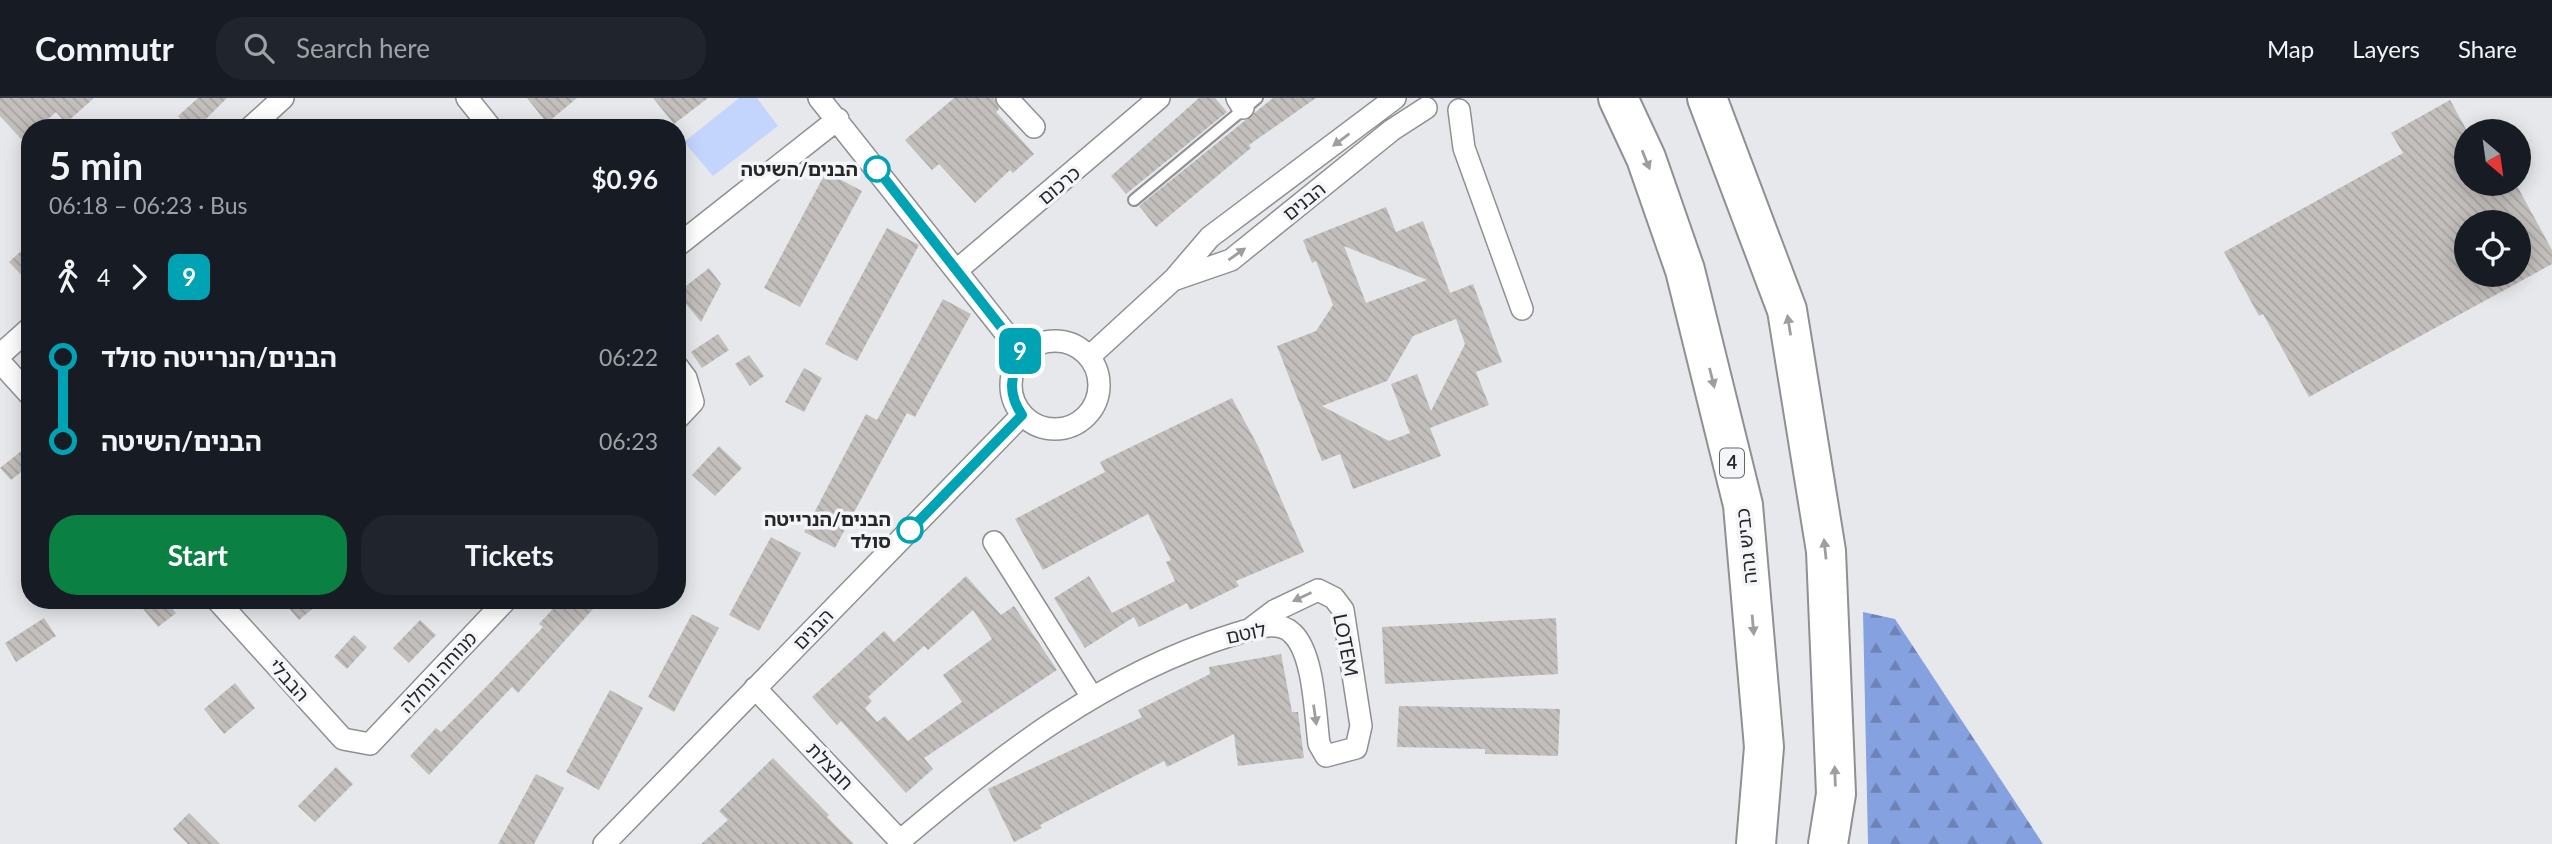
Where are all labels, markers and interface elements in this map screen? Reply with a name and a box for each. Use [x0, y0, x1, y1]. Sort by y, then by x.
search box [216, 17, 706, 80]
text: Commutr [35, 28, 174, 68]
icon: search [240, 29, 278, 67]
text: Search here [296, 32, 430, 64]
text: Map [2267, 34, 2314, 63]
text: Layers [2352, 34, 2420, 63]
text: Share [2458, 34, 2517, 63]
north arrow [2454, 119, 2530, 196]
map controls [2454, 119, 2531, 287]
one-way arrow [1332, 132, 1350, 146]
text: 5 min [49, 142, 143, 188]
one-way arrow [1640, 150, 1651, 171]
marker: הבנים/השיטה [864, 156, 890, 182]
place label: הבנים/השיטה [740, 157, 858, 180]
street label: כרכום [1033, 160, 1084, 209]
text: $0.96 [592, 163, 658, 195]
street label: הבנים [1278, 177, 1329, 225]
text: 06:18 – 06:23 · Bus [49, 191, 248, 219]
button: locate [2454, 210, 2531, 287]
one-way arrow [1228, 247, 1246, 261]
icon: walk [49, 258, 87, 296]
icon: forward [120, 258, 158, 296]
text: 9 [182, 262, 196, 291]
text: 4 [97, 263, 110, 291]
one-way arrow [1783, 314, 1794, 336]
line badge: 9 [997, 328, 1043, 374]
text: 9 [1013, 336, 1027, 365]
text: הבנים/הנרייטה סולד [101, 341, 337, 373]
text: 06:22 [599, 343, 658, 371]
one-way arrow [1706, 367, 1717, 389]
text: הבנים/השיטה [101, 425, 262, 457]
text: 06:23 [599, 427, 658, 455]
road number: 4 [1720, 449, 1744, 478]
place label: הבנים/הנרייטה סולד [764, 507, 891, 552]
street label: כביש גהה [1730, 507, 1761, 585]
button: Start [49, 515, 347, 595]
button: Tickets [361, 515, 658, 595]
marker: הבנים/הנרייטה סולד [897, 517, 923, 543]
one-way arrow [1820, 538, 1831, 560]
one-way arrow [1292, 591, 1312, 603]
street label: הבנים [788, 603, 838, 654]
street label: LOTEM [1329, 612, 1364, 678]
one-way arrow [1748, 615, 1759, 637]
street label: לוטם [1224, 617, 1268, 648]
street label: מנוחה ונחלה [394, 626, 481, 717]
street label: הבבלי [264, 654, 314, 706]
one-way arrow [1310, 705, 1321, 727]
street label: חבצלת [802, 737, 858, 794]
one-way arrow [1830, 765, 1841, 787]

